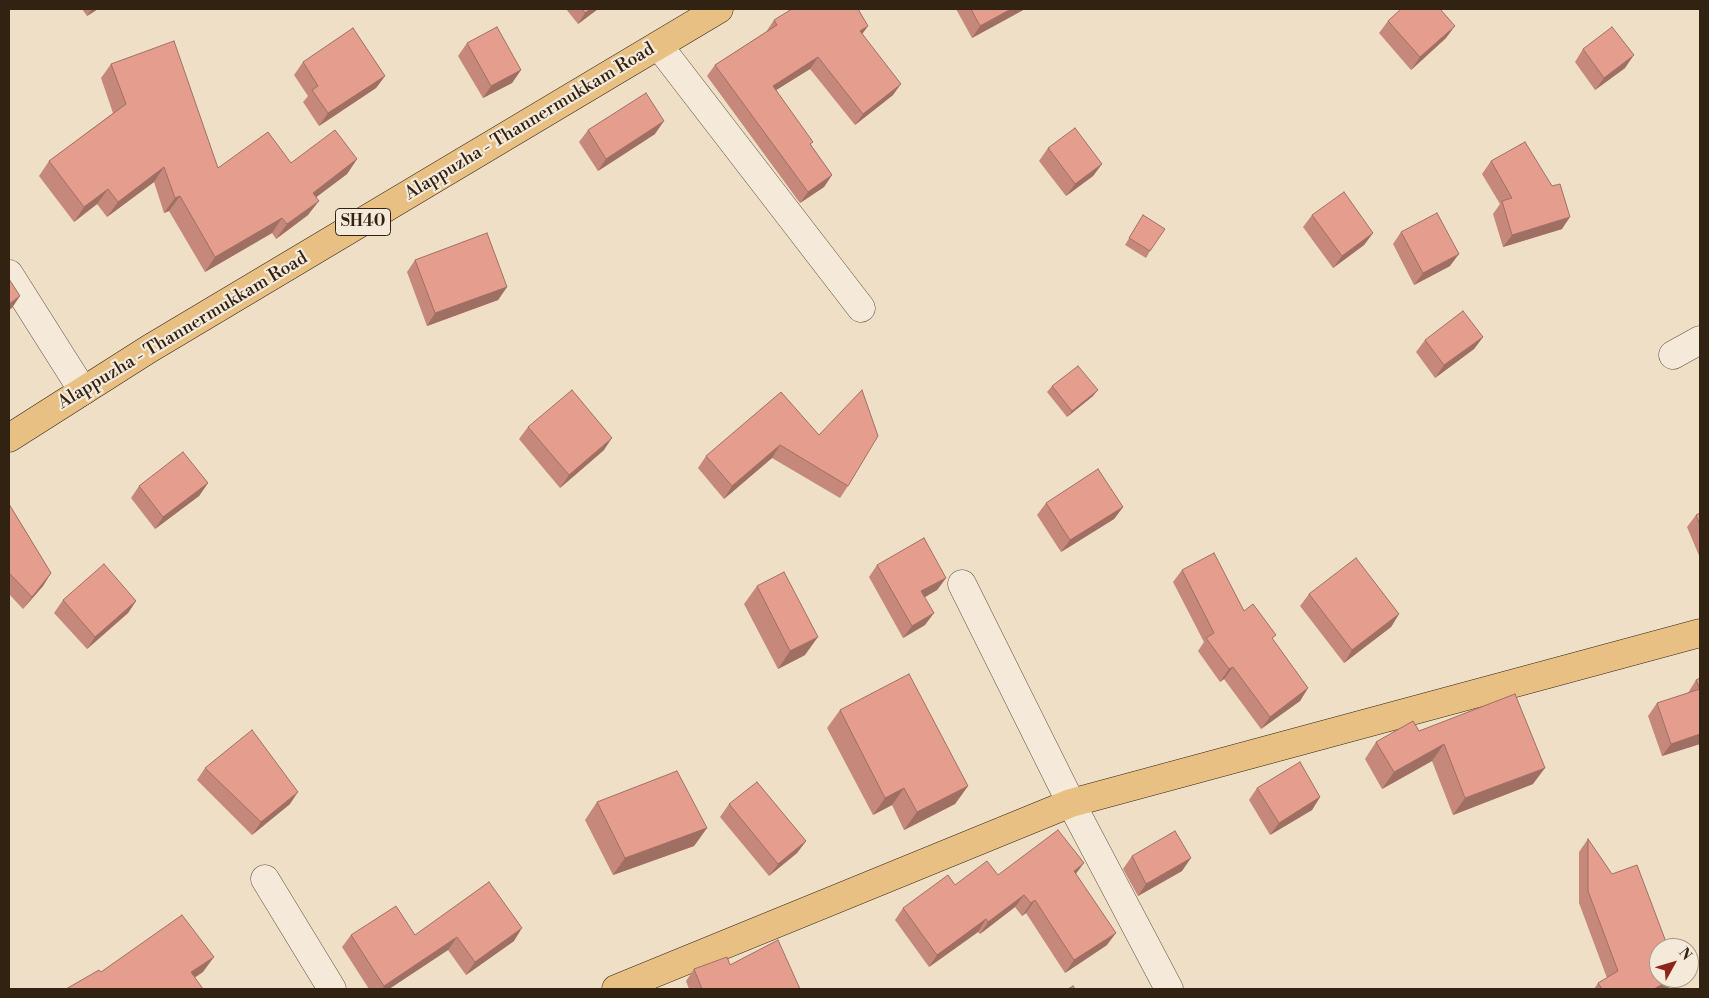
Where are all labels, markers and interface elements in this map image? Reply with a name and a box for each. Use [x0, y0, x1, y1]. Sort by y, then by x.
street label: Alappuzha - Thannermukkam Road [401, 39, 659, 205]
road number: SH40 [336, 208, 390, 236]
street label: Alappuzha - Thannermukkam Road [54, 248, 312, 414]
north arrow [1649, 938, 1699, 988]
text: N [1674, 944, 1695, 964]

